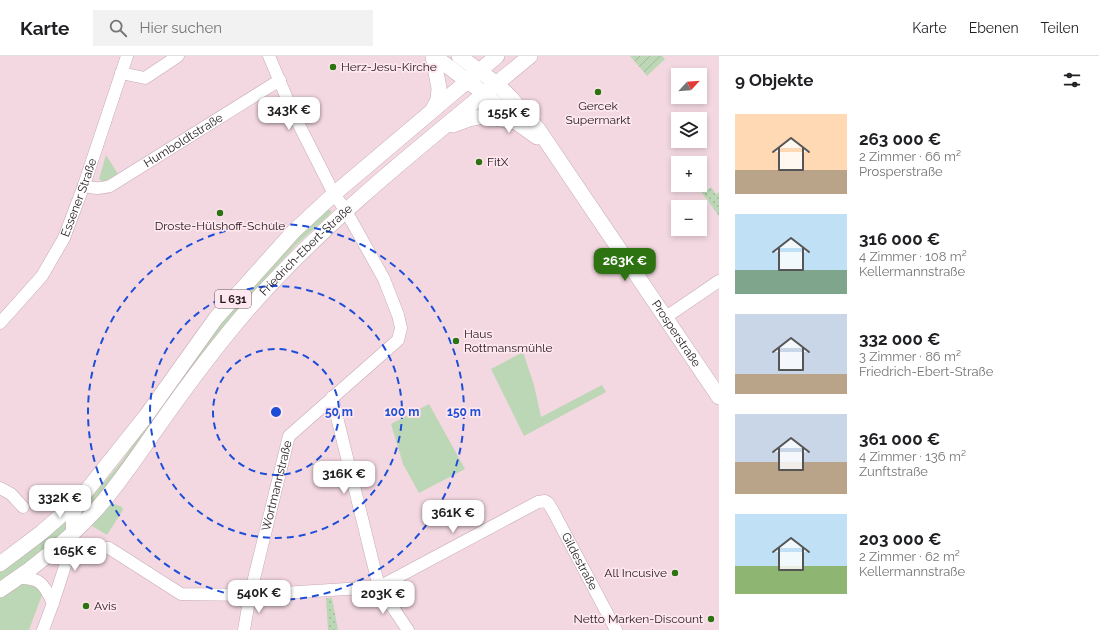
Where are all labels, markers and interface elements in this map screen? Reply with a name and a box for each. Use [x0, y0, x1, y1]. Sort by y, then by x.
search box [93, 10, 373, 46]
text: Karte [20, 17, 69, 39]
icon: search [107, 17, 129, 39]
text: Hier suchen [139, 19, 222, 37]
text: Karte [912, 20, 947, 36]
text: Ebenen [969, 20, 1019, 36]
text: Teilen [1041, 20, 1079, 36]
place label: Herz-Jesu-Kirche [341, 60, 437, 74]
marker: Herz-Jesu-Kirche [328, 62, 338, 72]
north arrow [671, 68, 707, 104]
map controls [671, 68, 707, 236]
icon: filters [1061, 69, 1083, 91]
text: 9 Objekte [735, 70, 813, 90]
marker: Gercek Supermarkt [593, 87, 603, 97]
pin: 343K € [256, 97, 322, 131]
place label: Gercek Supermarkt [565, 99, 631, 127]
pin: 155K € [476, 100, 542, 134]
text: 343K € [267, 102, 311, 117]
text: 155K € [488, 105, 530, 120]
street label: Humboldtstraße [141, 110, 225, 170]
button: layers [671, 112, 707, 148]
text: 263 000 € [859, 129, 941, 149]
icon: home [767, 130, 815, 178]
text: 2 Zimmer · 66 m² [859, 149, 961, 164]
place label: FitX [487, 155, 509, 169]
street label: Essener Straße [58, 156, 99, 239]
button: + [671, 156, 707, 192]
marker: FitX [474, 157, 484, 167]
text: Prosperstraße [859, 164, 943, 179]
button: − [671, 200, 707, 236]
street label: Friedrich-Ebert-Straße [257, 202, 355, 299]
marker: Droste-Hülshoff-Schule [215, 208, 225, 218]
place label: Droste-Hülshoff-Schule [155, 219, 285, 233]
text: 316 000 € [859, 229, 940, 249]
icon: home [767, 230, 815, 278]
pin: 263K € [592, 248, 658, 282]
text: 4 Zimmer · 108 m² [859, 249, 967, 264]
text: 263K € [603, 253, 647, 268]
text: Kellermannstraße [859, 264, 965, 279]
road number: L 631 [215, 290, 251, 308]
street label: Prosperstraße [649, 298, 704, 370]
place label: Haus Rottmansmühle [464, 327, 553, 355]
text: 332 000 € [859, 329, 941, 349]
icon: home [767, 330, 815, 378]
marker: Haus Rottmansmühle [451, 336, 461, 346]
text: 3 Zimmer · 86 m² [859, 349, 961, 364]
text: Friedrich-Ebert-Straße [859, 364, 993, 379]
centre of rings [269, 405, 283, 419]
text: 50 m [325, 405, 353, 419]
text: 100 m [385, 405, 419, 419]
text: 150 m [447, 405, 481, 419]
text: 361 000 € [859, 429, 940, 449]
icon: home [767, 430, 815, 478]
street label: Wortmannstraße [259, 439, 295, 533]
text: 4 Zimmer · 136 m² [859, 449, 966, 464]
pin: 316K € [311, 461, 377, 495]
text: Zunftstraße [859, 464, 928, 479]
text: 316K € [322, 466, 366, 481]
pin: 332K € [27, 485, 93, 519]
text: 332K € [38, 490, 82, 505]
pin: 361K € [420, 500, 486, 534]
text: 361K € [431, 505, 475, 520]
text: 203 000 € [859, 529, 942, 549]
street label: Gildestraße [559, 530, 601, 592]
icon: home [767, 530, 815, 578]
pin: 165K € [42, 538, 108, 572]
text: 165K € [53, 543, 97, 558]
text: 2 Zimmer · 62 m² [859, 549, 960, 564]
text: Kellermannstraße [859, 564, 965, 579]
place label: All Incusive [604, 566, 667, 580]
marker: All Incusive [670, 568, 680, 578]
pin: 540K € [226, 580, 292, 614]
pin: 203K € [350, 581, 416, 615]
text: 540K € [237, 585, 281, 600]
text: 203K € [361, 586, 405, 601]
place label: Avis [94, 599, 117, 613]
marker: Avis [81, 601, 91, 611]
place label: Netto Marken-Discount [574, 612, 703, 626]
marker: Netto Marken-Discount [706, 614, 716, 624]

